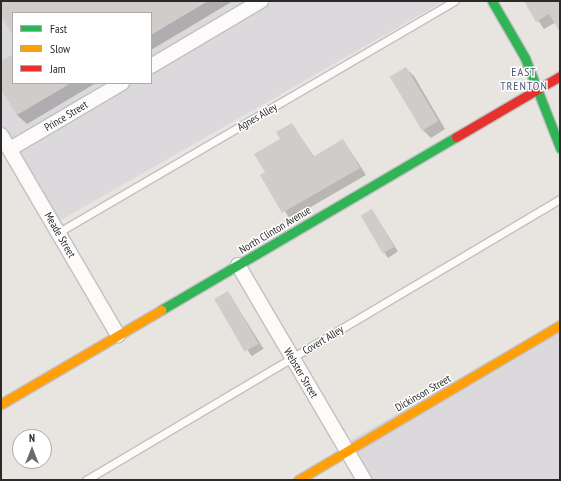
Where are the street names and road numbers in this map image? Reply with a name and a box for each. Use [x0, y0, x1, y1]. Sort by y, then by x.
street label: Prince Street [42, 98, 90, 134]
street label: Agnes Alley [235, 100, 279, 134]
street label: North Clinton Avenue [237, 203, 313, 257]
street label: Meade Street [42, 210, 78, 260]
street label: Covert Alley [300, 323, 346, 357]
street label: Webster Street [281, 346, 321, 400]
street label: Dickinson Street [393, 372, 453, 414]

